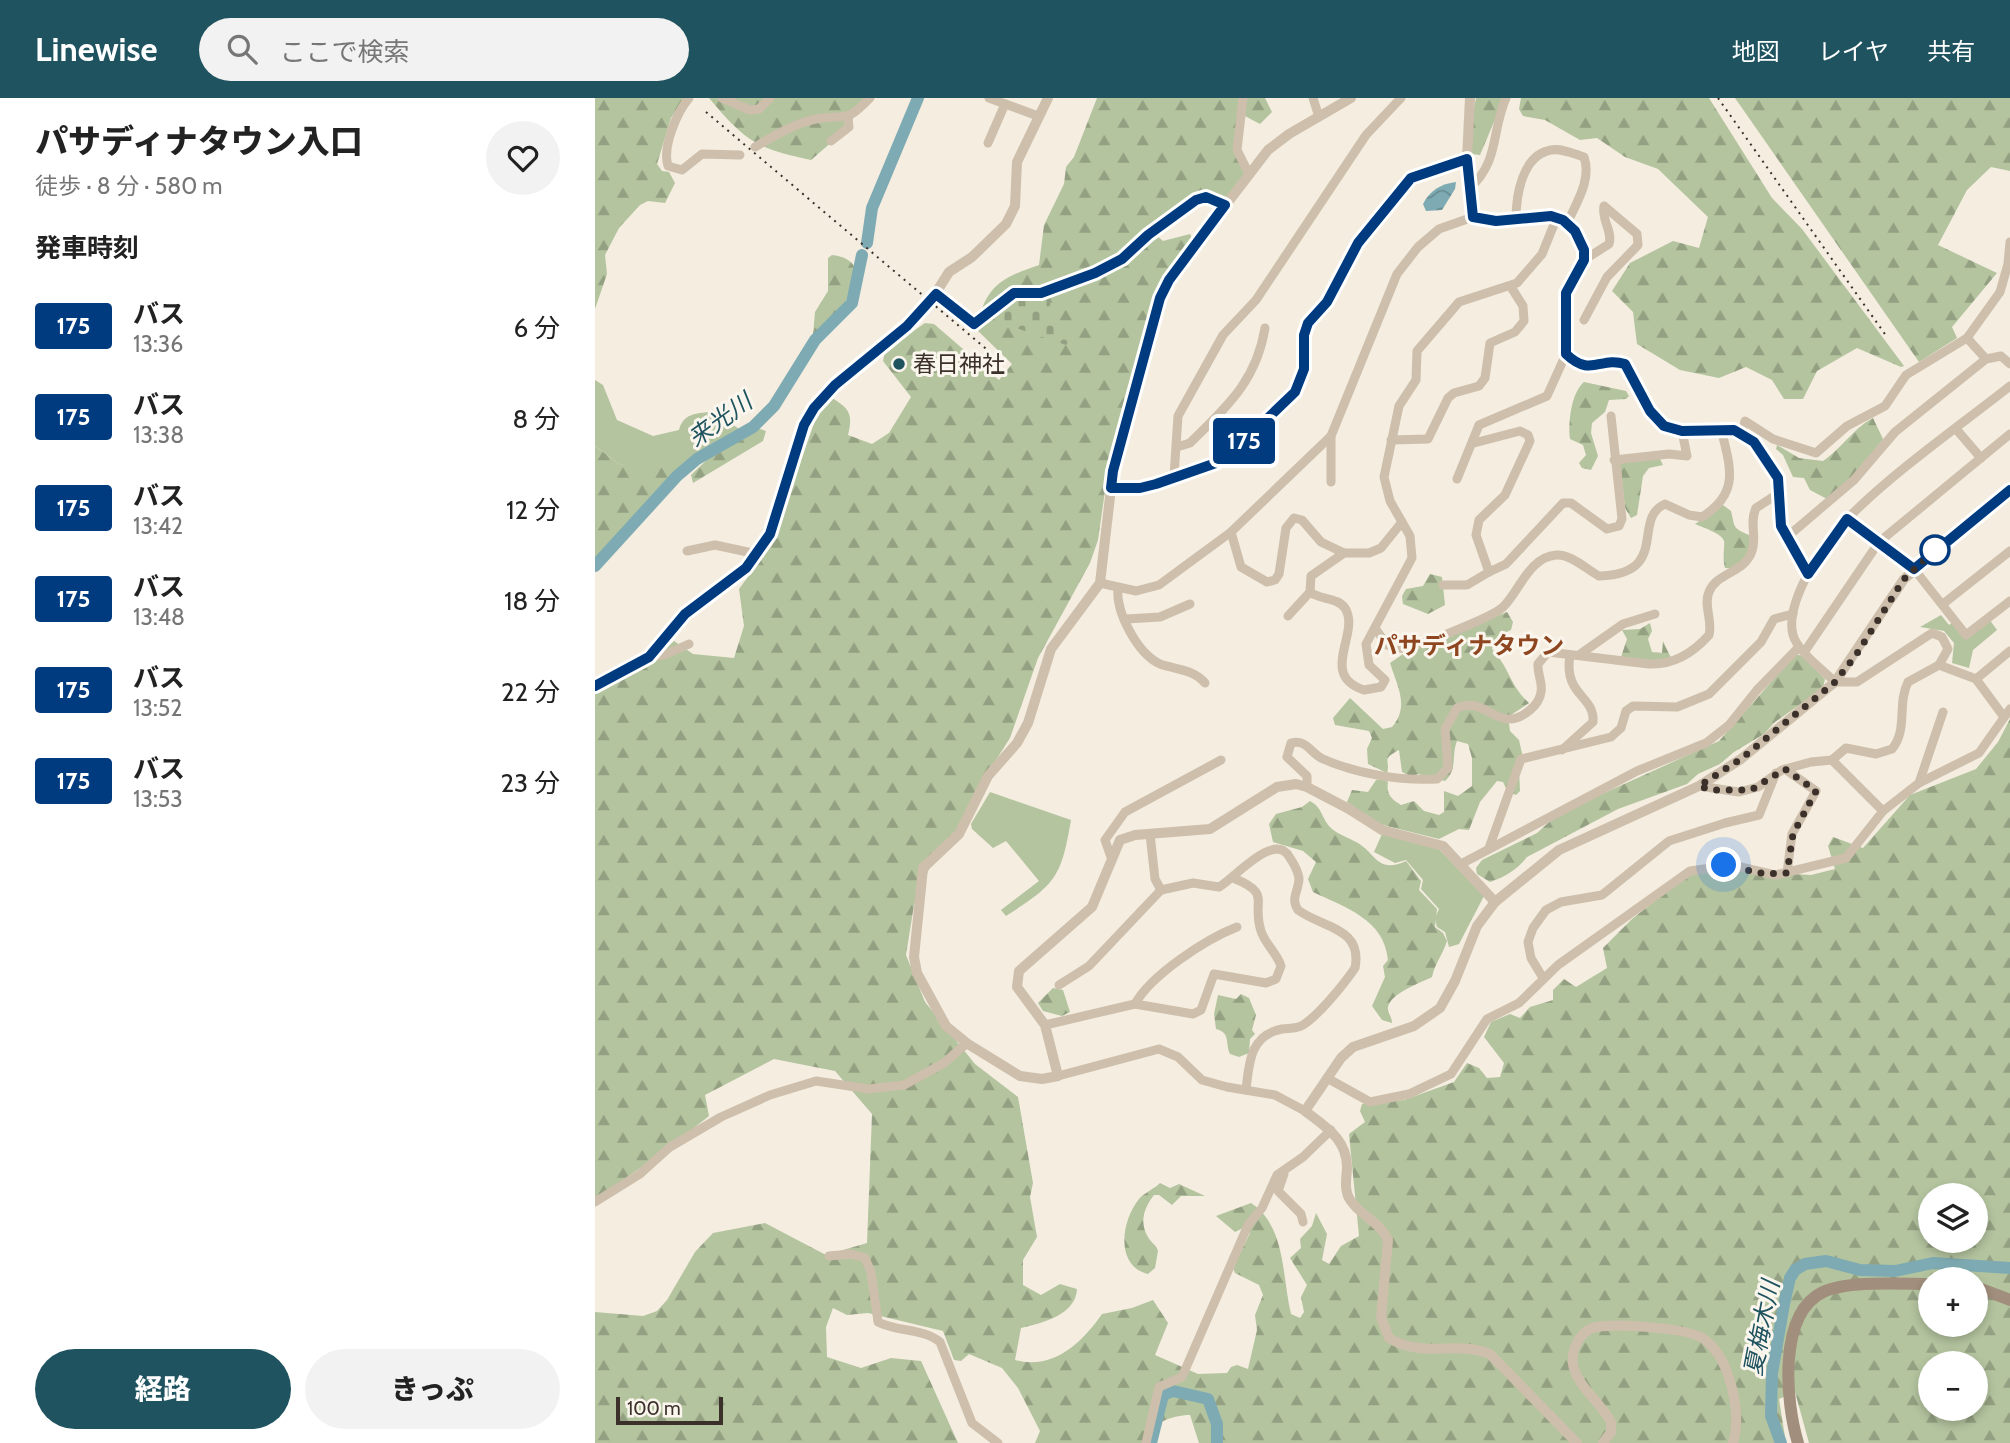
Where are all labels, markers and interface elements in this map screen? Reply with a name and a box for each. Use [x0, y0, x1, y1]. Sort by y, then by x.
search box [199, 18, 689, 81]
text: Linewise [35, 29, 157, 69]
icon: search [223, 30, 261, 68]
text: ここで検索 [279, 36, 409, 68]
text: 地図 [1732, 37, 1780, 66]
text: レイヤ [1818, 37, 1889, 66]
text: 共有 [1927, 37, 1975, 66]
text: パサディナタウン入口 [35, 121, 363, 161]
button: heart [486, 121, 560, 195]
text: 徒歩 · 8 分 · 580 m [35, 172, 223, 200]
text: 発車時刻 [35, 232, 139, 264]
text: バス [133, 298, 185, 330]
text: 175 [57, 311, 90, 340]
text: 6 分 [513, 312, 560, 344]
text: 13:36 [133, 330, 183, 358]
place label: 春日神社 [913, 350, 1005, 378]
marker: 春日神社 [891, 356, 907, 372]
water label: 来光川 [682, 385, 760, 452]
text: バス [133, 389, 185, 421]
text: 175 [57, 402, 90, 431]
text: 8 分 [512, 403, 560, 435]
line badge: 175 [1204, 418, 1284, 464]
text: 13:38 [133, 421, 184, 449]
text: 175 [1227, 426, 1261, 455]
text: バス [133, 480, 185, 512]
text: 175 [57, 493, 90, 522]
text: 12 分 [506, 494, 560, 526]
text: 13:42 [133, 512, 183, 540]
unlabelled marker [1920, 535, 1950, 565]
text: バス [133, 571, 185, 603]
text: 175 [57, 584, 90, 613]
text: 18 分 [504, 585, 560, 617]
text: 13:48 [133, 603, 185, 631]
district label: パサディナタウン [1374, 631, 1564, 660]
text: バス [133, 662, 185, 694]
text: 175 [57, 675, 90, 704]
text: 22 分 [501, 676, 560, 708]
text: 13:52 [133, 694, 182, 722]
text: バス [133, 753, 185, 785]
text: 175 [57, 766, 90, 795]
text: 23 分 [500, 767, 560, 799]
text: 13:53 [133, 785, 183, 813]
your location [1706, 847, 1741, 882]
map controls [1918, 1183, 1988, 1421]
button: layers [1918, 1183, 1988, 1253]
button: + [1918, 1267, 1988, 1337]
water label: 夏梅木川 [1738, 1275, 1785, 1378]
button: 経路 [35, 1349, 291, 1429]
button: きっぷ [305, 1349, 560, 1429]
button: − [1918, 1351, 1988, 1421]
scale bar [616, 1394, 723, 1426]
text: 100 m [627, 1397, 681, 1420]

